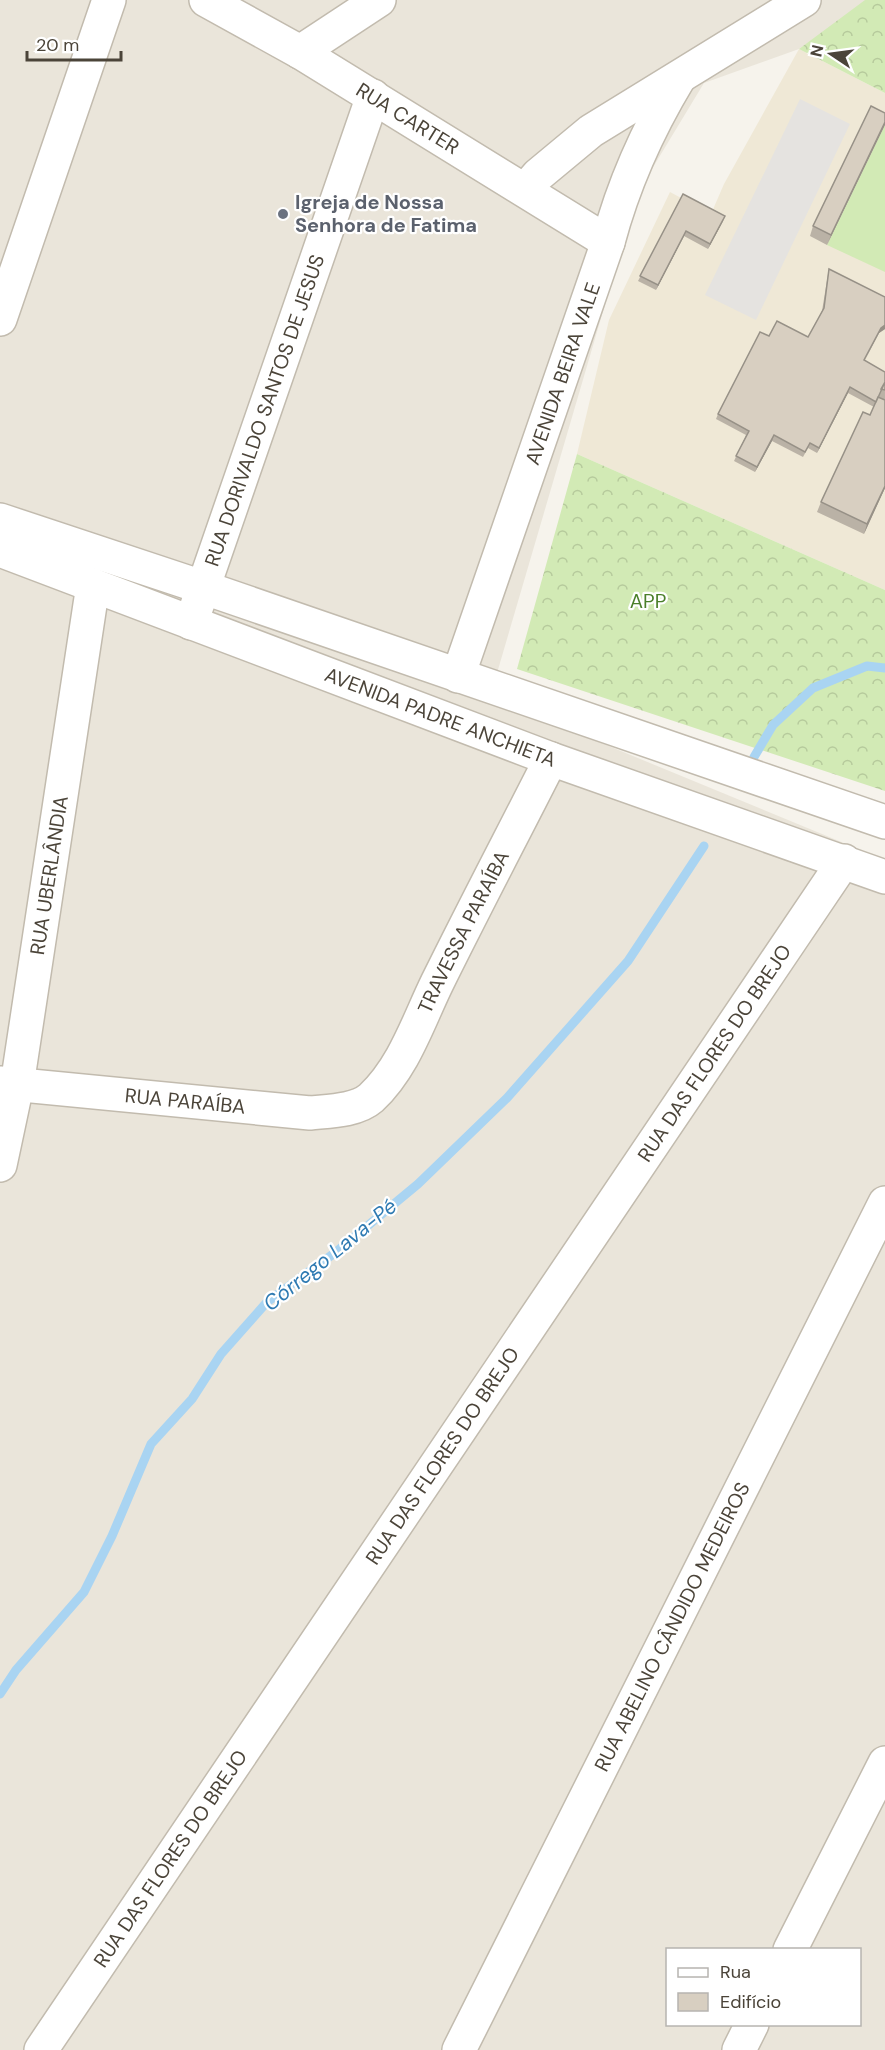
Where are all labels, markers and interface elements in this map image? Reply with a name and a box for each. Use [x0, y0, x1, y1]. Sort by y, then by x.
scale bar [27, 24, 122, 62]
north arrow [801, 24, 861, 84]
text: 20 m [36, 33, 79, 57]
text: N [805, 43, 828, 59]
street label: RUA CARTER [351, 77, 464, 160]
place label: Igreja de Nossa Senhora de Fatima [295, 189, 477, 238]
marker: Igreja de Nossa Senhora de Fatima [276, 207, 290, 221]
street label: RUA DORIVALDO SANTOS DE JESUS [199, 251, 330, 570]
street label: AVENIDA BEIRA VALE [519, 279, 606, 468]
park label: APP [630, 588, 666, 614]
street label: AVENIDA PADRE ANCHIETA [321, 661, 560, 773]
street label: RUA UBERLÂNDIA [24, 794, 74, 957]
street label: TRAVESSA PARAÍBA [412, 846, 515, 1018]
street label: RUA DAS FLORES DO BREJO [632, 939, 797, 1167]
street label: RUA PARAÍBA [124, 1082, 247, 1120]
water label: Córrego Lava-Pé [257, 1192, 403, 1318]
street label: RUA DAS FLORES DO BREJO [360, 1342, 525, 1570]
street label: RUA ABELINO CÂNDIDO MEDEIROS [588, 1478, 756, 1776]
street label: RUA DAS FLORES DO BREJO [88, 1745, 253, 1972]
legend [666, 1948, 861, 2026]
text: Rua [720, 1960, 751, 1984]
text: Edifício [720, 1990, 781, 2014]

